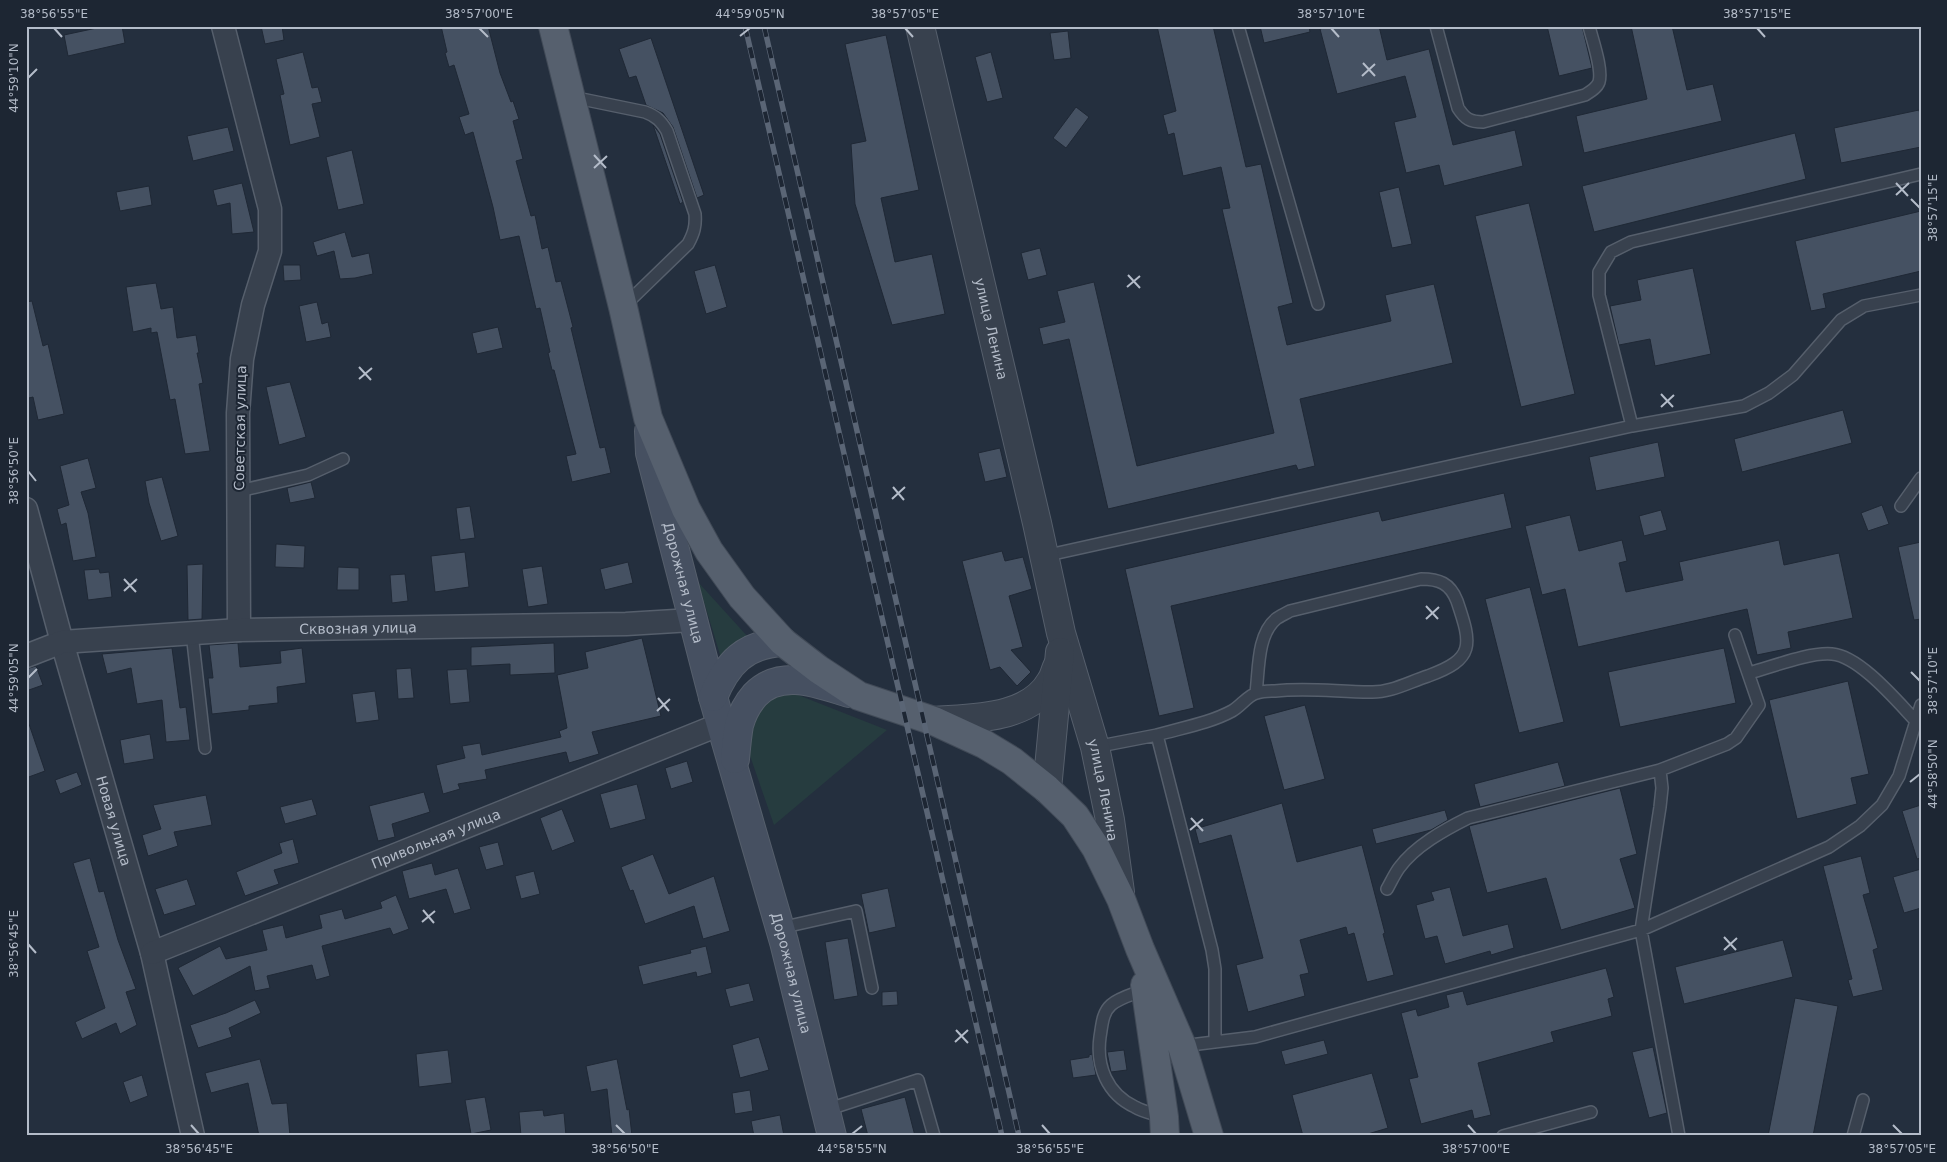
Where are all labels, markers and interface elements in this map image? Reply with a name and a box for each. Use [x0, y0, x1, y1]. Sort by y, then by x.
text: 38°56'55"E [20, 7, 88, 21]
text: 38°57'00"E [445, 7, 513, 21]
text: 44°59'05"N [715, 7, 785, 21]
text: 38°57'05"E [871, 7, 939, 21]
text: 38°57'10"E [1297, 7, 1365, 21]
text: 38°57'15"E [1723, 7, 1791, 21]
text: 44°59'10"N [7, 43, 21, 113]
text: 38°57'15"E [1926, 174, 1940, 242]
street label: улица Ленина [972, 276, 1011, 381]
street label: Советская улица [231, 365, 249, 491]
text: 38°56'50"E [7, 437, 21, 505]
street label: Дорожная улица [660, 520, 707, 645]
street label: Сквозная улица [299, 619, 417, 637]
text: 44°59'05"N [7, 643, 21, 713]
text: 38°57'10"E [1926, 647, 1940, 715]
street label: улица Ленина [1085, 737, 1121, 842]
text: 44°58'50"N [1926, 739, 1940, 809]
street label: Новая улица [93, 774, 134, 868]
street label: Привольная улица [369, 806, 503, 872]
text: 38°56'45"E [7, 910, 21, 978]
street label: Дорожная улица [768, 911, 814, 1035]
text: 38°56'45"E [165, 1142, 233, 1156]
text: 38°56'50"E [591, 1142, 659, 1156]
text: 44°58'55"N [817, 1142, 887, 1156]
text: 38°56'55"E [1016, 1142, 1084, 1156]
text: 38°57'00"E [1442, 1142, 1510, 1156]
text: 38°57'05"E [1868, 1142, 1936, 1156]

